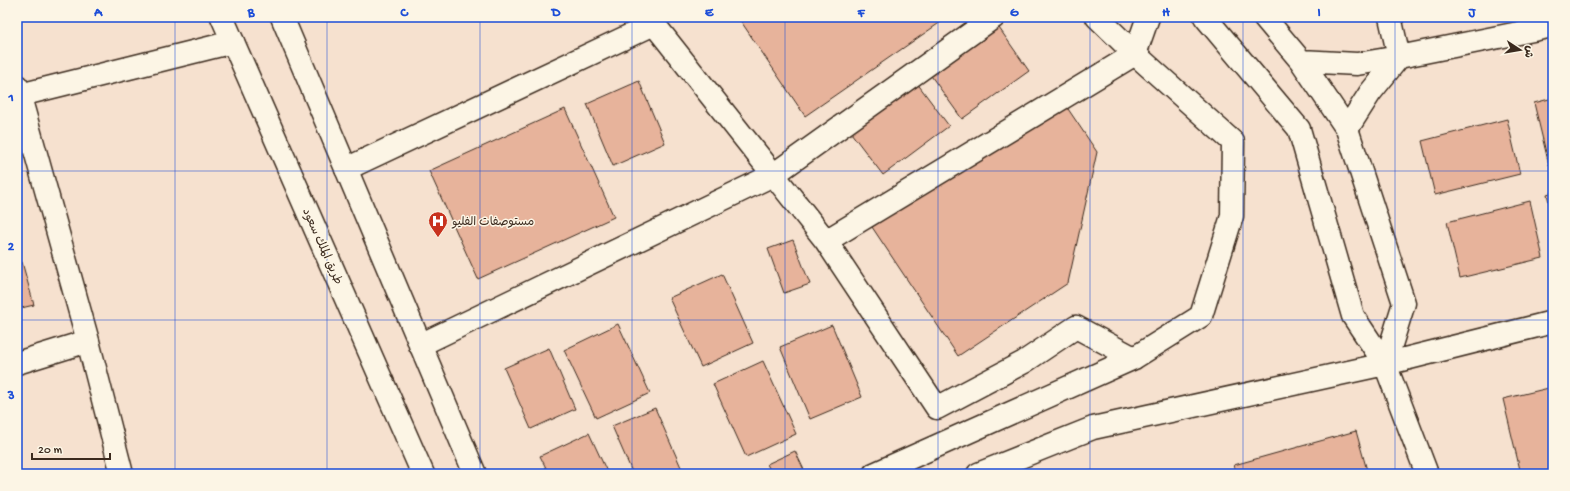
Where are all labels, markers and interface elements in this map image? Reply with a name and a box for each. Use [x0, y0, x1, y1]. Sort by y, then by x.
text: A [93, 6, 103, 21]
text: B [247, 6, 256, 21]
text: C [399, 6, 409, 21]
text: D [551, 6, 561, 21]
text: E [705, 6, 714, 21]
text: F [857, 6, 866, 21]
text: G [1010, 6, 1019, 21]
text: H [1162, 6, 1170, 21]
text: I [1317, 6, 1321, 21]
text: J [1468, 6, 1477, 21]
north arrow [1500, 30, 1540, 70]
text: ش [1521, 44, 1535, 59]
text: 1 [7, 91, 14, 106]
street label: طريق الملك سعود [298, 206, 344, 287]
hospital icon: مستوصفات الفليو [427, 210, 449, 238]
place label: مستوصفات الفليو [451, 216, 534, 230]
text: 2 [8, 240, 15, 255]
text: 3 [7, 389, 15, 404]
scale bar [32, 435, 110, 461]
text: 20 m [38, 444, 63, 458]

